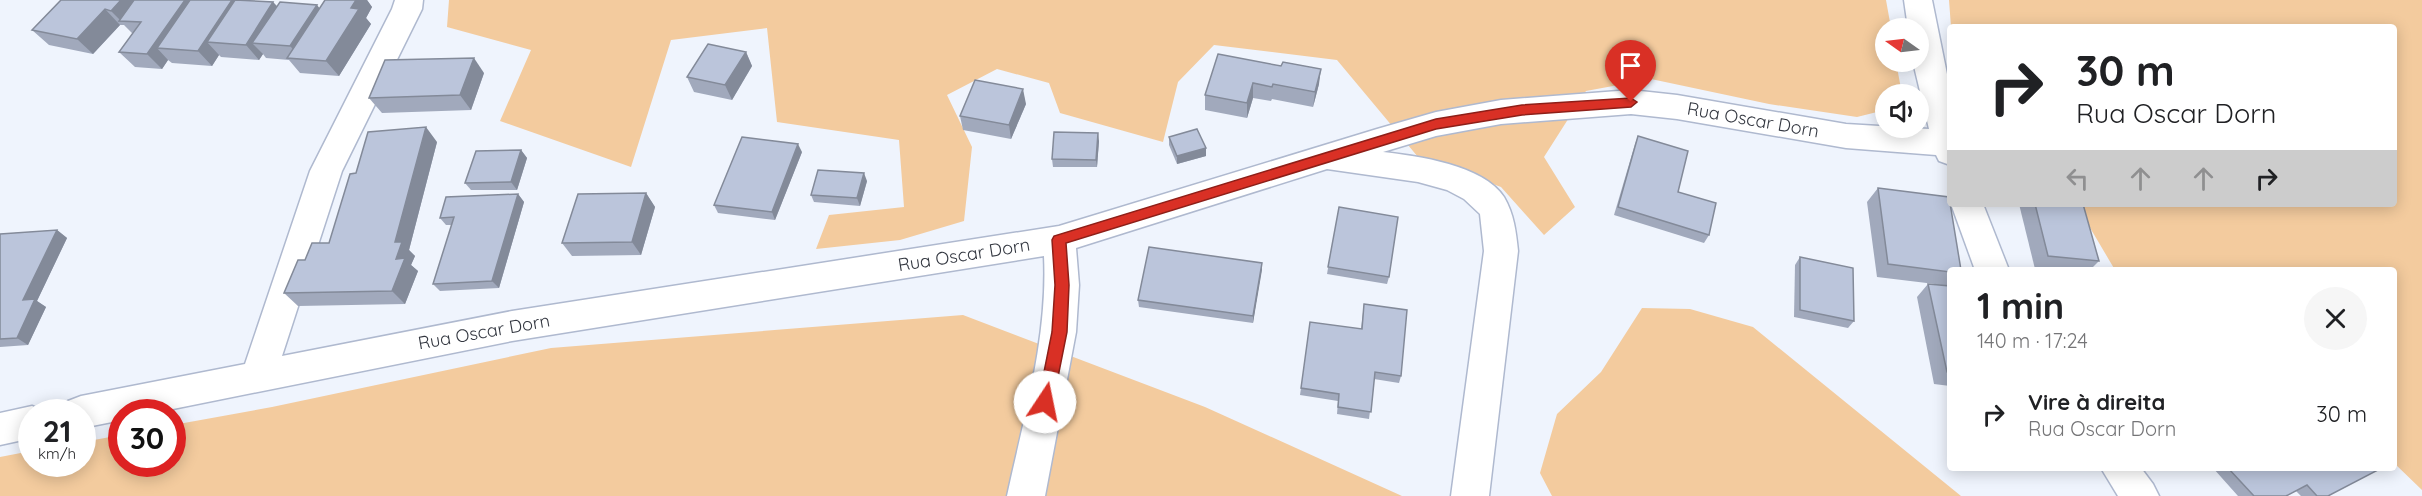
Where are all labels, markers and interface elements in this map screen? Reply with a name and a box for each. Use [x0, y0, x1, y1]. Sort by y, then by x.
north arrow [1875, 18, 1929, 72]
map controls [1875, 18, 1929, 138]
pin [1605, 40, 1656, 102]
text: 30 m [2076, 44, 2175, 97]
icon: right [1977, 48, 2055, 126]
icon: arrive [1614, 49, 1647, 82]
button: sound [1875, 84, 1929, 138]
text: Rua Oscar Dorn [2076, 96, 2276, 130]
street label: Rua Oscar Dorn [1685, 97, 1821, 142]
icon: left [2061, 162, 2094, 195]
icon: ahead [2124, 162, 2157, 195]
icon: ahead [2187, 162, 2220, 195]
icon: right [2250, 162, 2283, 195]
street label: Rua Oscar Dorn [896, 233, 1032, 276]
text: 1 min [1977, 283, 2064, 328]
button: close [2304, 287, 2367, 350]
street label: Rua Oscar Dorn [416, 309, 552, 354]
text: 140 m · 17:24 [1977, 328, 2088, 353]
position arrow [1013, 370, 1077, 434]
text: Vire à direita [2028, 388, 2165, 416]
icon: right [1977, 398, 2010, 431]
speed limit sign: 30 [108, 399, 186, 477]
text: 30 m [2316, 400, 2367, 428]
text: 21 [43, 412, 71, 450]
text: Rua Oscar Dorn [2028, 416, 2176, 441]
text: km/h [38, 444, 76, 463]

